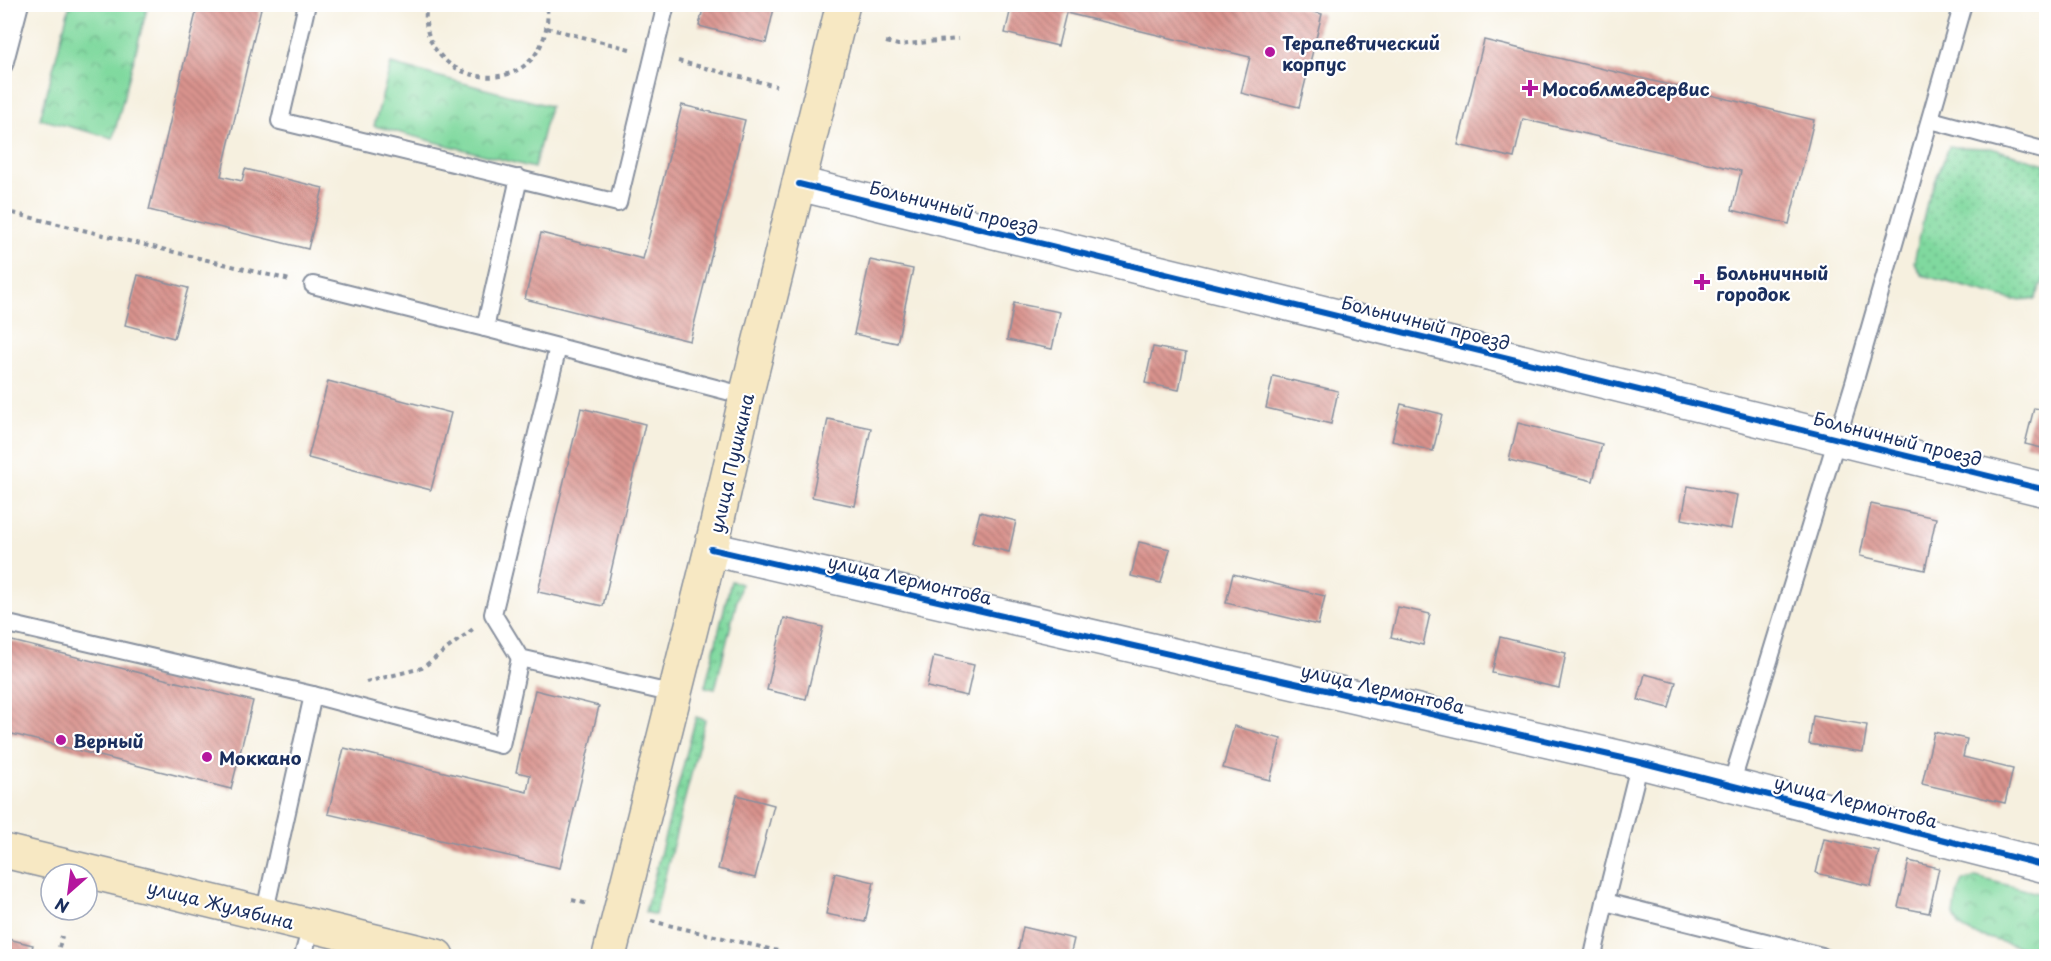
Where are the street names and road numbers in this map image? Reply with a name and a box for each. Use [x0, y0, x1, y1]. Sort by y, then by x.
street label: Больничный проезд [867, 173, 1041, 241]
street label: Больничный проезд [1339, 288, 1513, 356]
street label: улица Пушкина [702, 390, 760, 536]
street label: Больничный проезд [1811, 404, 1985, 472]
street label: улица Лермонтова [825, 547, 995, 611]
street label: улица Лермонтова [1298, 656, 1468, 720]
street label: улица Лермонтова [1772, 768, 1941, 835]
street label: улица Жулябина [145, 873, 298, 935]

